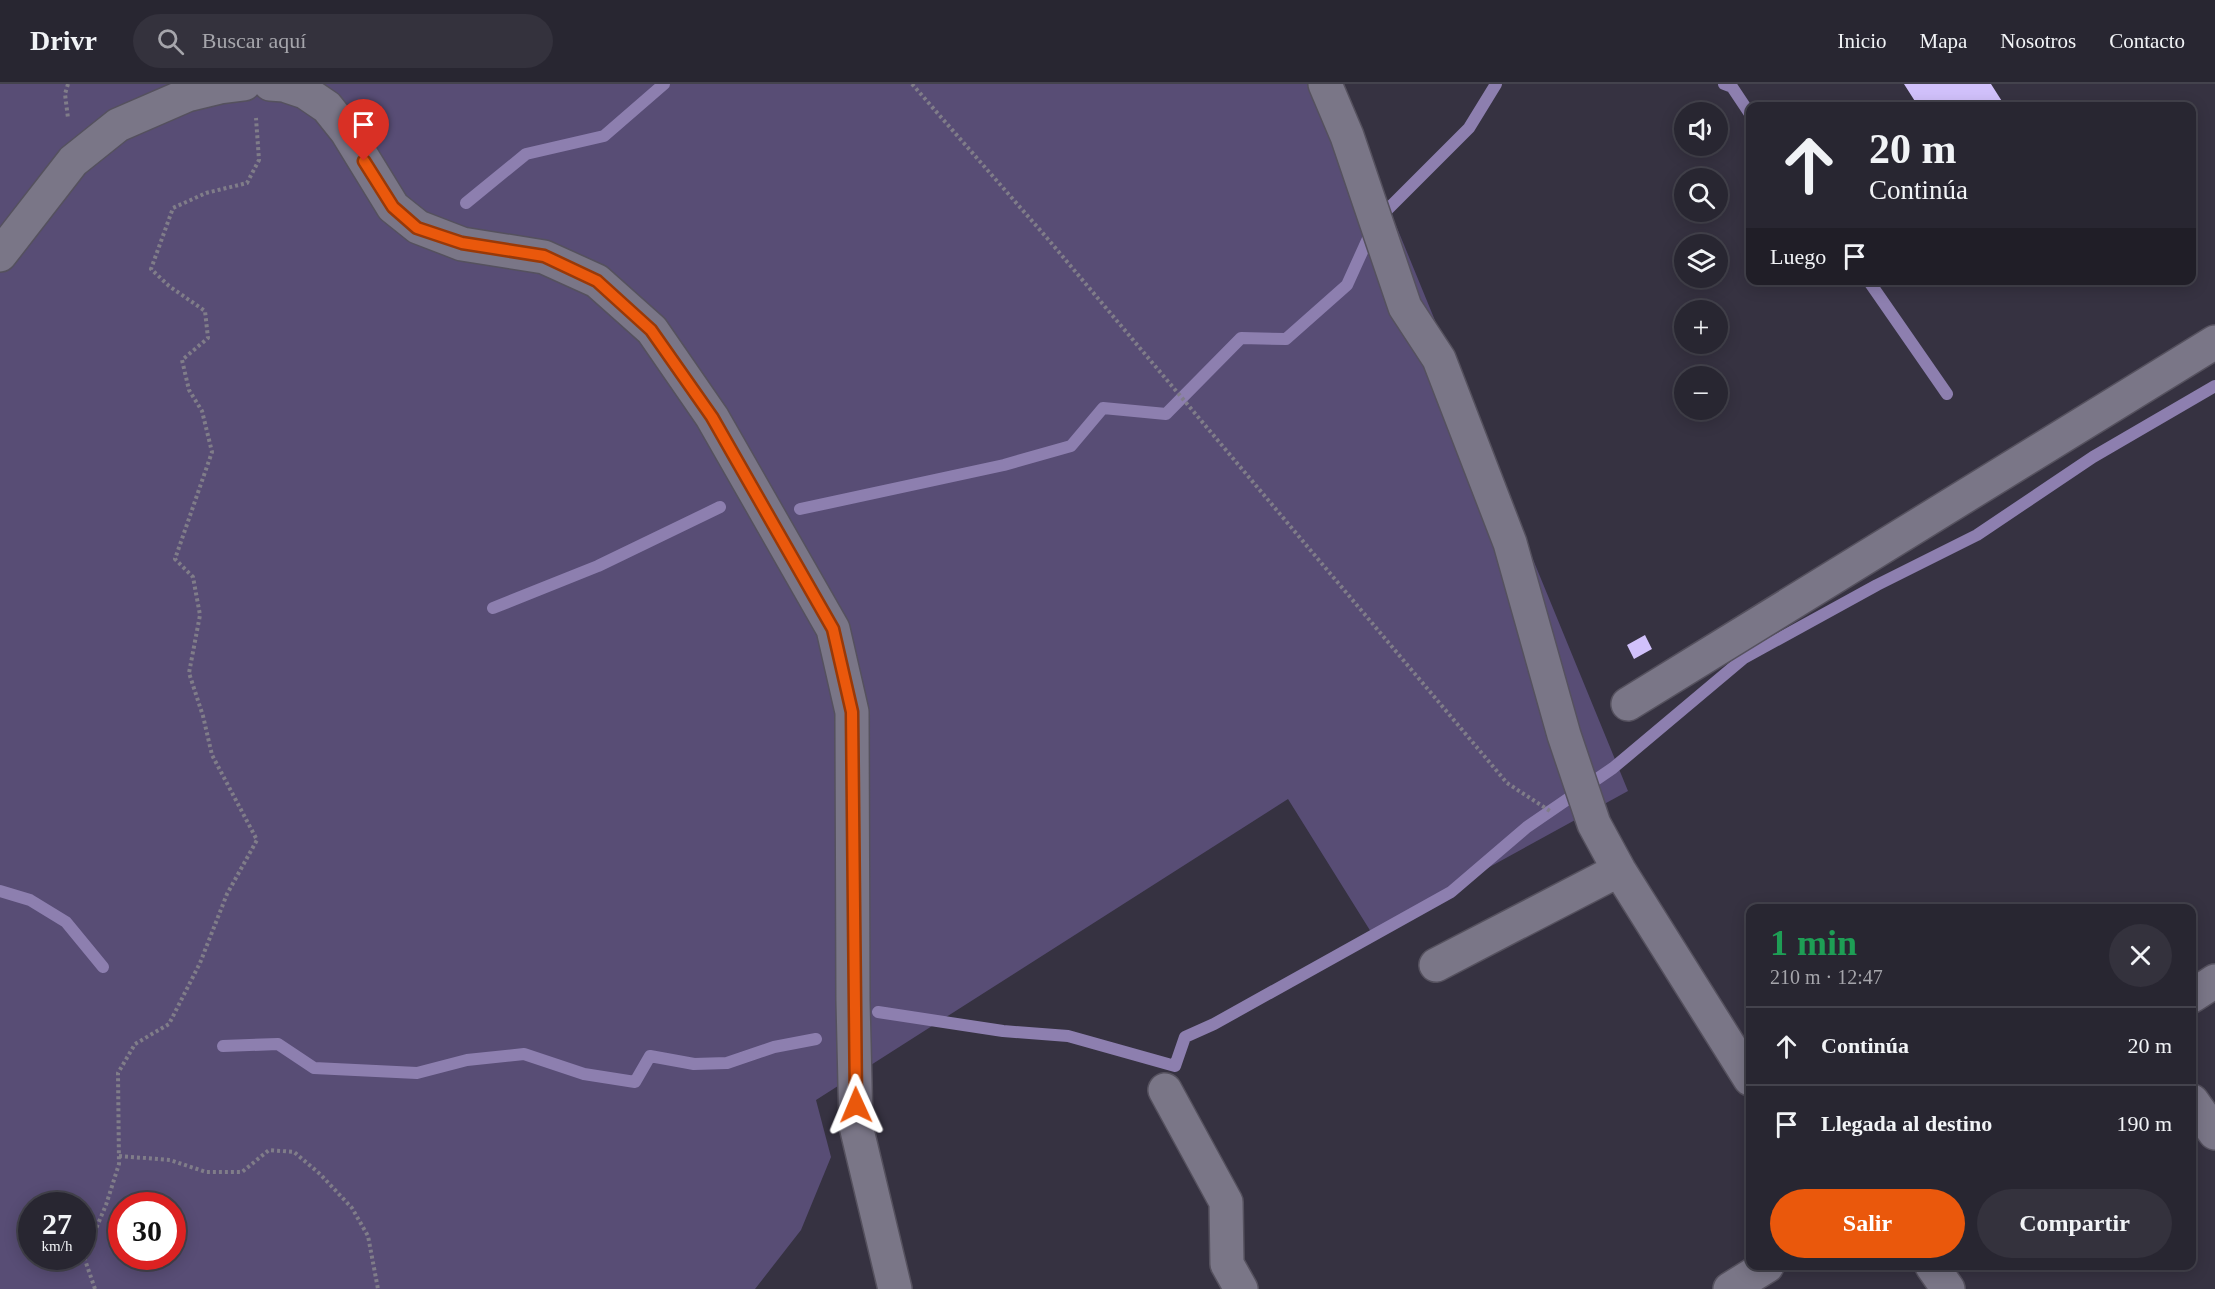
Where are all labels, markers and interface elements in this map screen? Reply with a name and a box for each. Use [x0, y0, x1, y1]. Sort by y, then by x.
search box [133, 14, 553, 68]
text: Drivr [30, 25, 97, 56]
icon: search [154, 25, 187, 58]
text: Buscar aquí [202, 28, 306, 53]
text: Inicio [1838, 29, 1887, 53]
text: Mapa [1920, 29, 1967, 53]
text: Nosotros [2000, 29, 2076, 53]
text: Contacto [2109, 29, 2185, 53]
pin [338, 99, 389, 161]
map controls [1674, 102, 1728, 420]
button: sound [1674, 102, 1728, 156]
icon: arrive [347, 108, 380, 141]
icon: ahead [1770, 126, 1848, 204]
text: 20 m [1869, 126, 1957, 172]
button: search [1674, 168, 1728, 222]
text: Continúa [1869, 175, 1968, 205]
button: layers [1674, 234, 1728, 288]
icon: arrive [1838, 240, 1871, 273]
text: Luego [1770, 244, 1826, 269]
button: + [1674, 300, 1728, 354]
button: − [1674, 366, 1728, 420]
text: 1 min [1770, 923, 1857, 963]
button: close [2109, 924, 2172, 987]
text: 210 m · 12:47 [1770, 966, 1883, 988]
icon: ahead [1770, 1030, 1803, 1063]
text: Continúa [1821, 1033, 1909, 1058]
text: 20 m [2127, 1033, 2172, 1058]
position arrow [824, 1073, 888, 1137]
icon: arrive [1770, 1108, 1803, 1141]
text: Llegada al destino [1821, 1111, 1992, 1136]
text: 190 m [2116, 1111, 2172, 1136]
button: Salir [1770, 1189, 1965, 1258]
button: Compartir [1977, 1189, 2172, 1258]
speed limit sign: 30 [108, 1192, 186, 1270]
text: 27 [42, 1207, 72, 1240]
text: km/h [42, 1238, 72, 1254]

